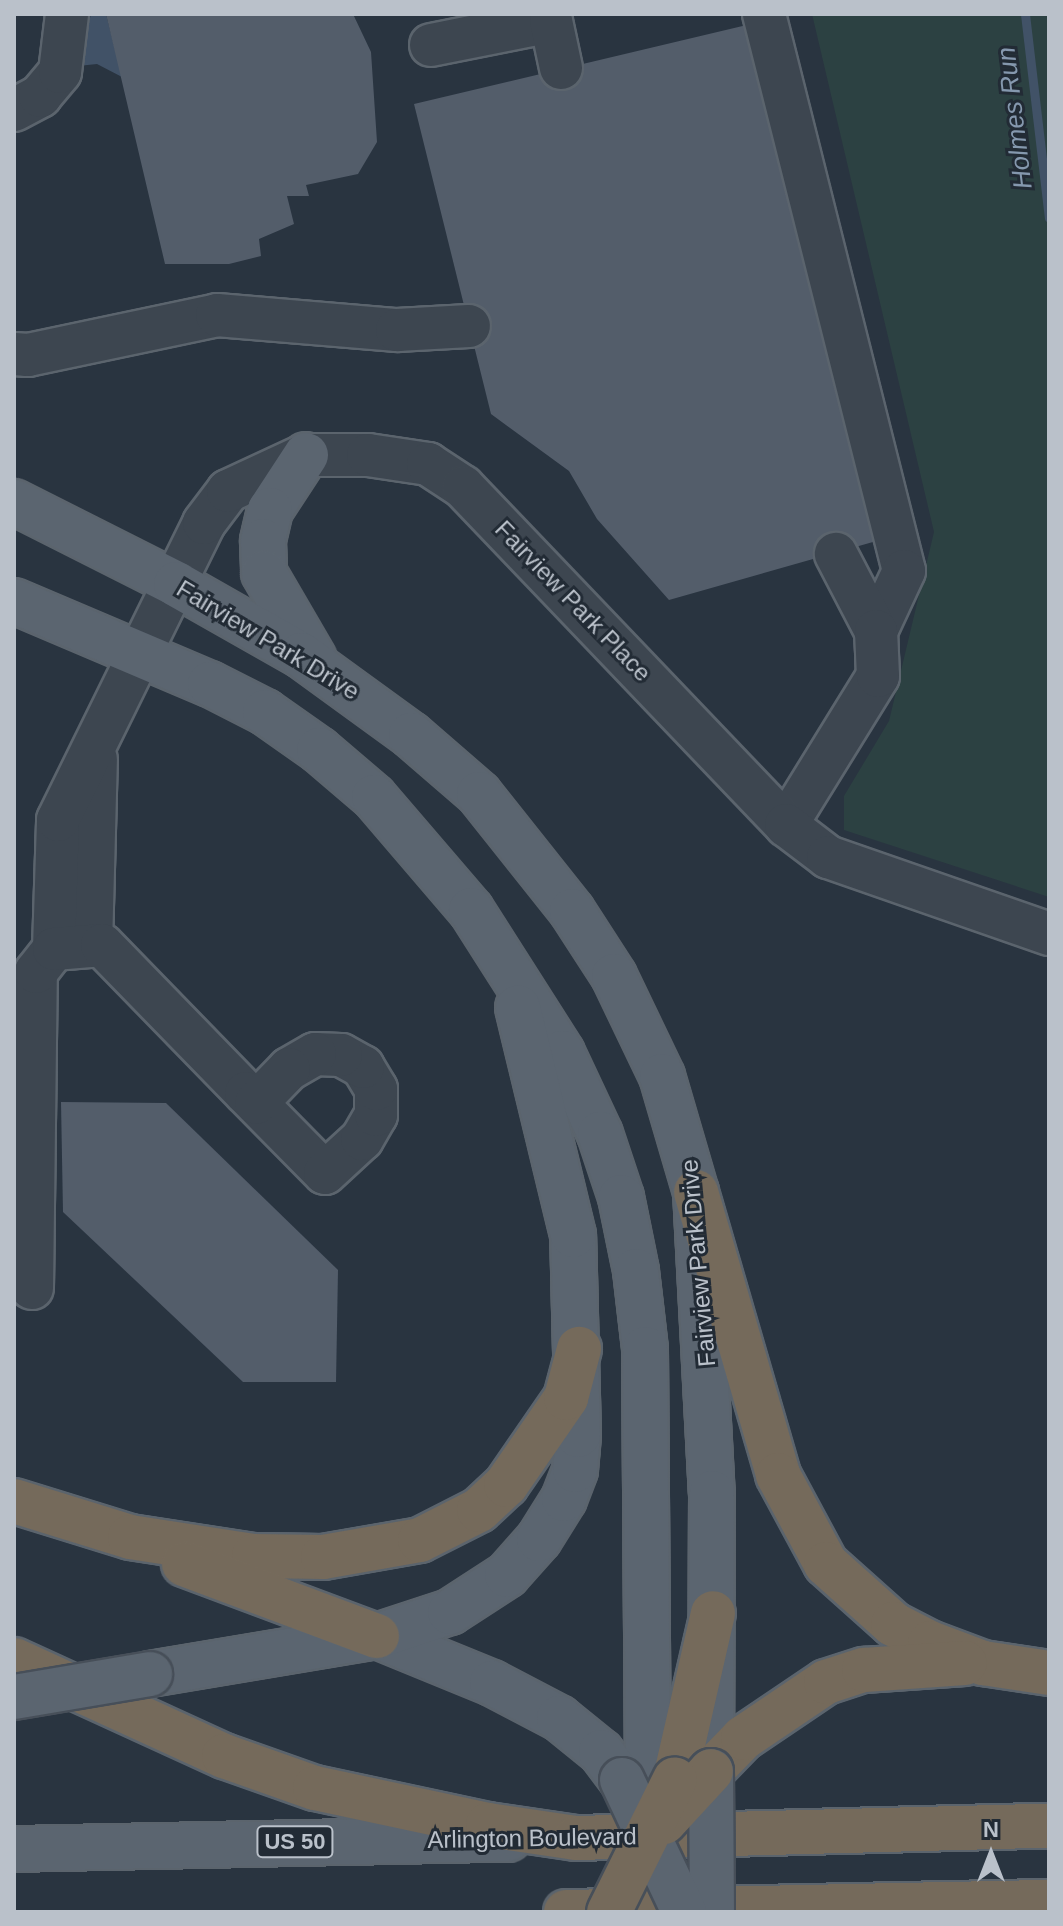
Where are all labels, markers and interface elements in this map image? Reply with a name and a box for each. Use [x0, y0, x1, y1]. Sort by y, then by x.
water label: Holmes Run [991, 45, 1039, 191]
street label: Fairview Park Place [489, 515, 657, 687]
street label: Fairview Park Drive [171, 574, 365, 706]
street label: Fairview Park Drive [675, 1158, 721, 1368]
north arrow [951, 1814, 1031, 1894]
text: N [983, 1817, 999, 1842]
street label: Arlington Boulevard [427, 1822, 637, 1854]
road number: US 50 [255, 1824, 335, 1860]

